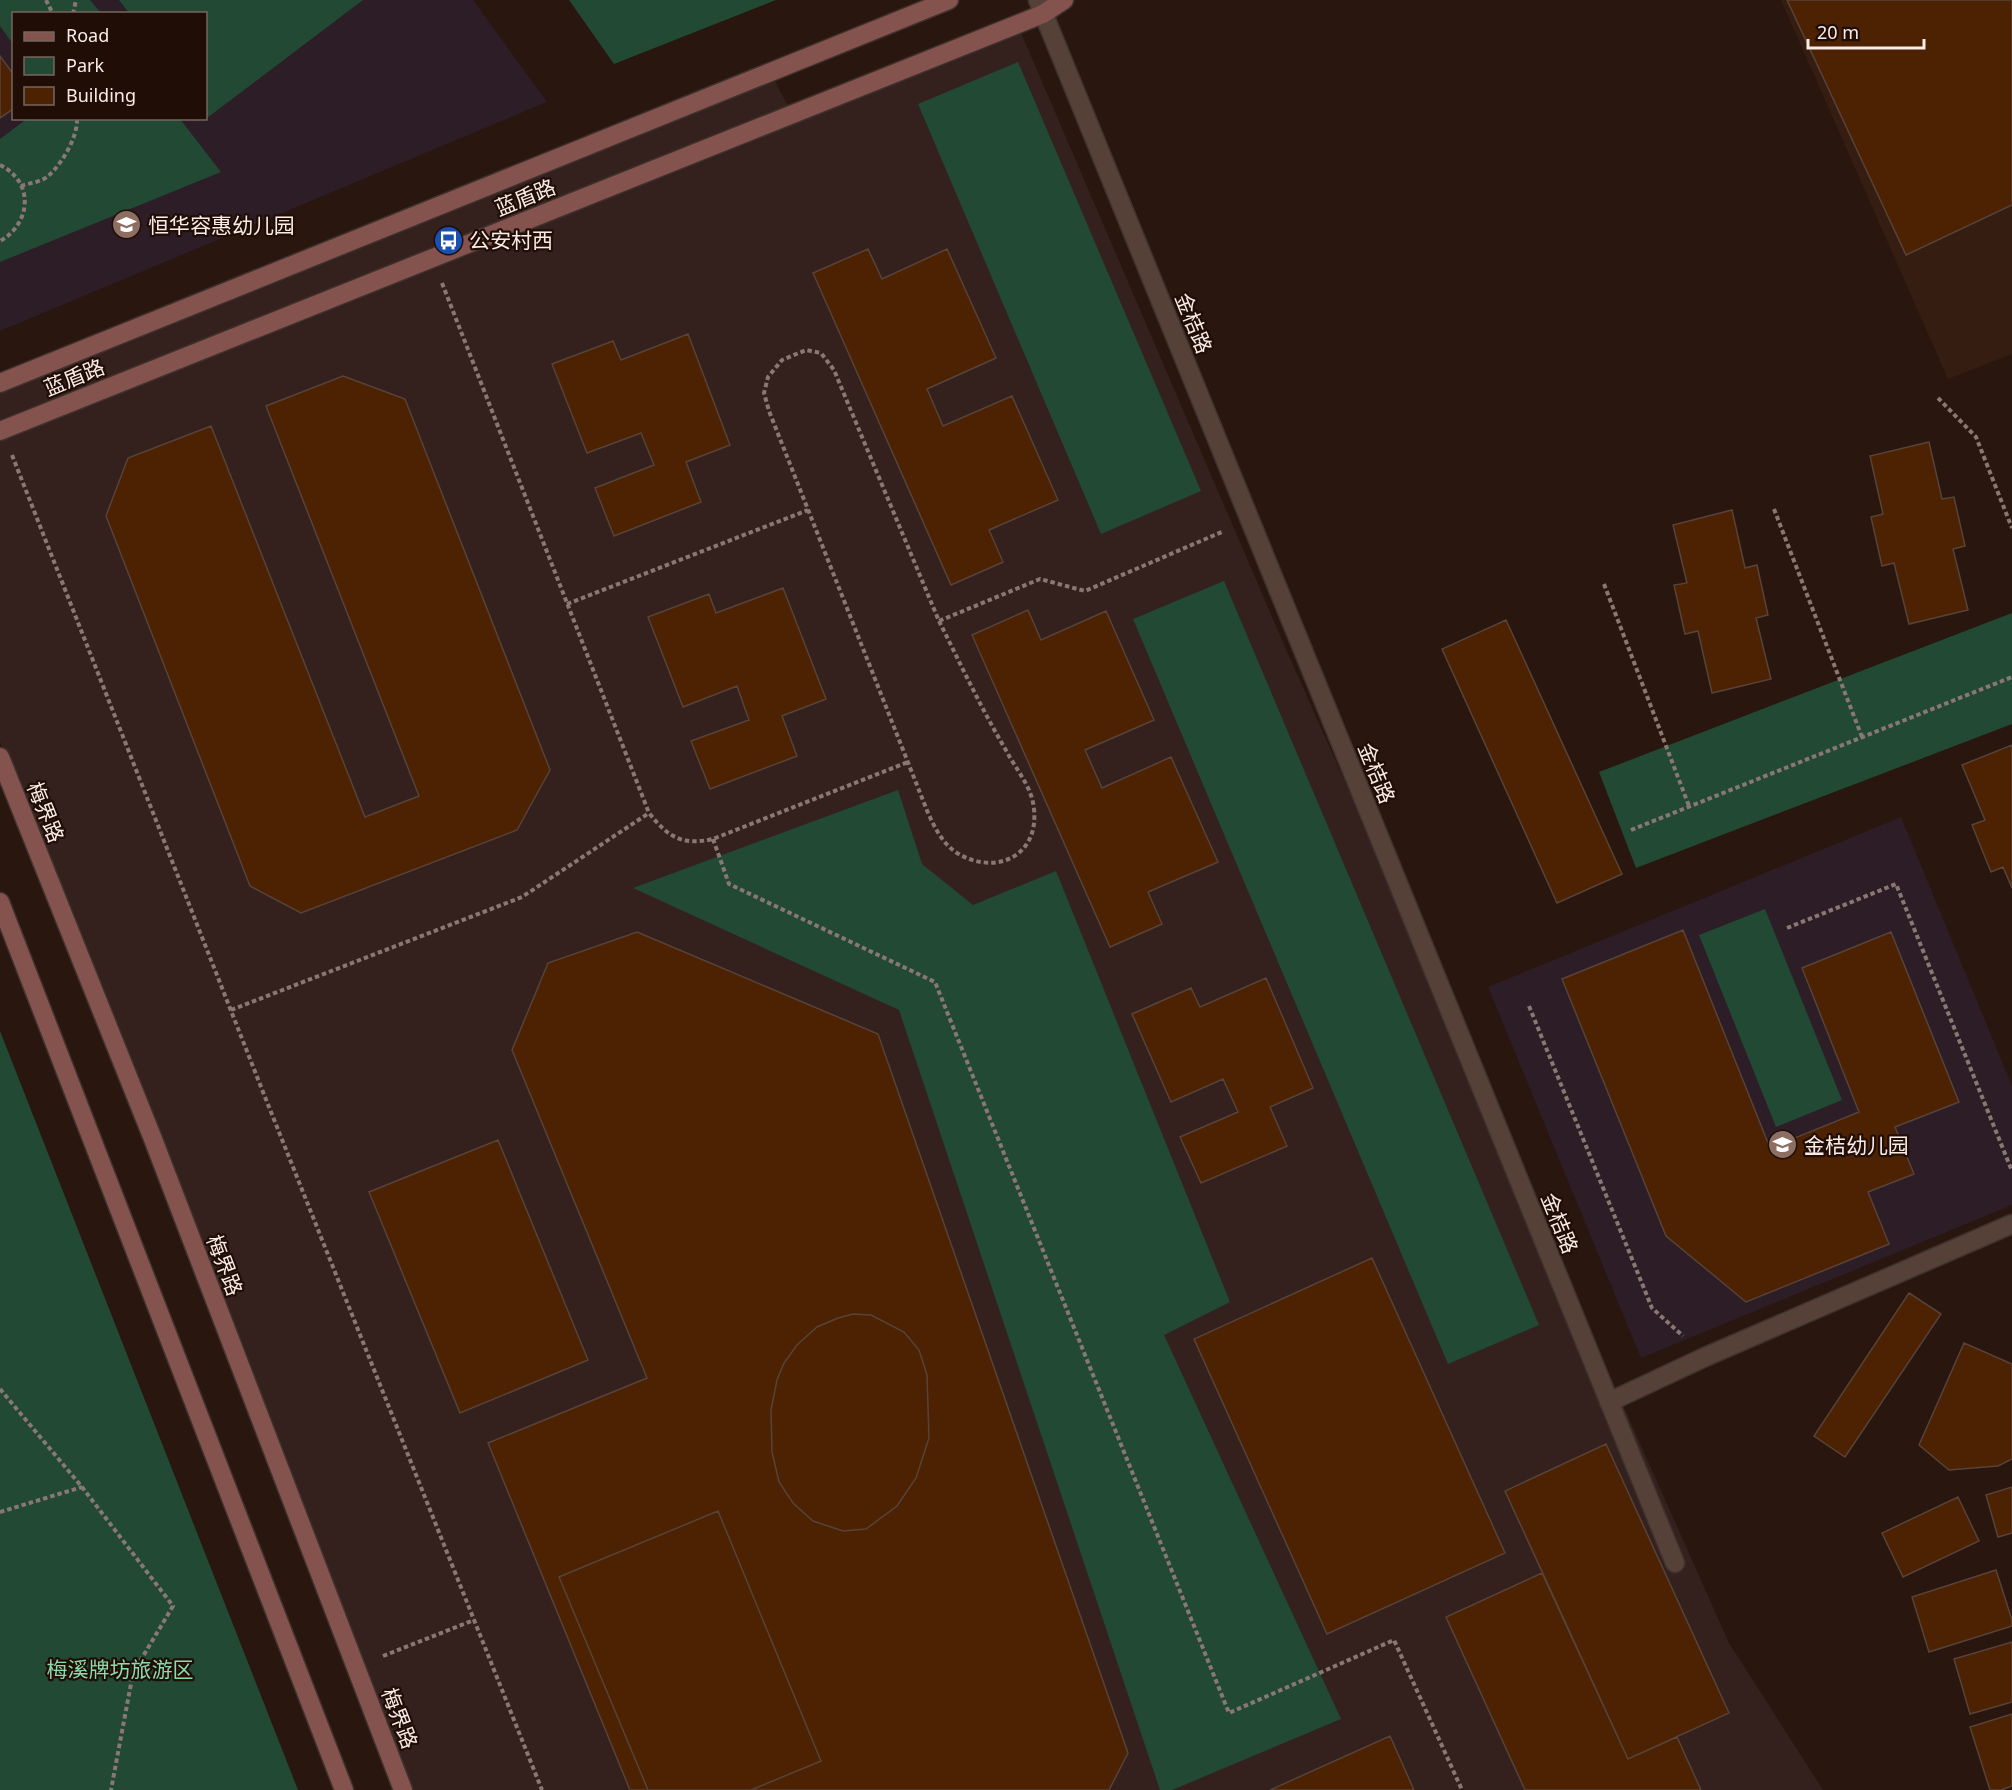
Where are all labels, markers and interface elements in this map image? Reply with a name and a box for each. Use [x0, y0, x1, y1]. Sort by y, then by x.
legend [12, 12, 207, 120]
scale bar [1808, 12, 1924, 50]
text: 20 m [1817, 20, 1859, 44]
text: Road [66, 23, 109, 47]
text: Park [66, 53, 104, 77]
text: Building [66, 83, 136, 107]
street label: 蓝盾路 [491, 172, 559, 222]
school or university icon: 恒华容惠幼儿园 [111, 209, 143, 241]
place label: 恒华容惠幼儿园 [148, 211, 295, 239]
bus stop icon: 公安村西 [432, 224, 464, 256]
place label: 公安村西 [469, 226, 553, 254]
street label: 金桔路 [1169, 289, 1219, 357]
street label: 蓝盾路 [40, 352, 108, 402]
street label: 金桔路 [1352, 739, 1402, 807]
street label: 梅界路 [21, 778, 71, 846]
school or university icon: 金桔幼儿园 [1767, 1129, 1799, 1161]
place label: 金桔幼儿园 [1804, 1131, 1909, 1159]
street label: 金桔路 [1535, 1189, 1585, 1257]
street label: 梅界路 [201, 1231, 249, 1299]
park label: 梅溪牌坊旅游区 [47, 1655, 194, 1683]
street label: 梅界路 [376, 1684, 424, 1752]

